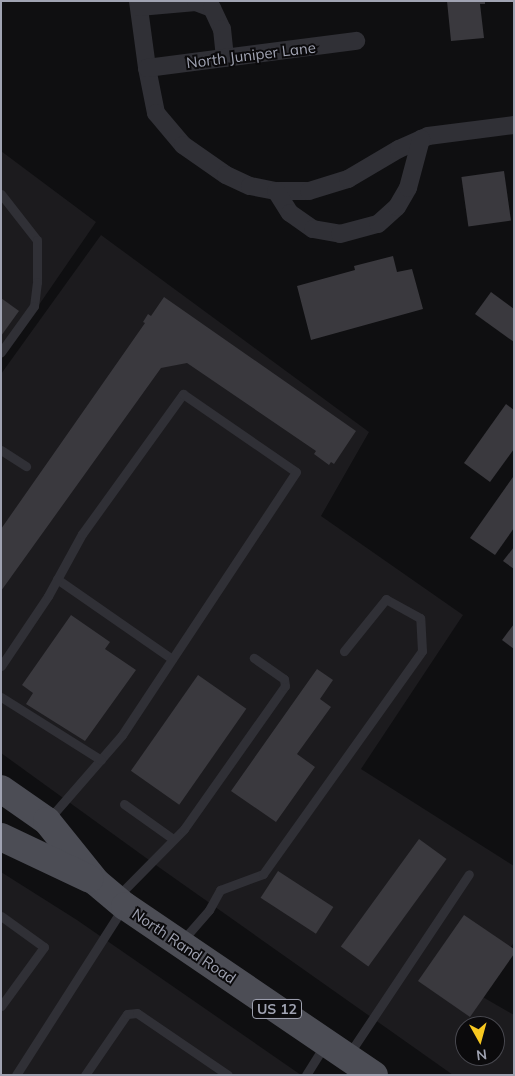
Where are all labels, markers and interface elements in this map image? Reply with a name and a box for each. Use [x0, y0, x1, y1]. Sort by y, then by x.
street label: North Juniper Lane [185, 38, 317, 72]
street label: North Rand Road [129, 905, 239, 987]
road number: US 12 [251, 998, 303, 1021]
north arrow [455, 1016, 505, 1066]
text: N [475, 1045, 488, 1064]

